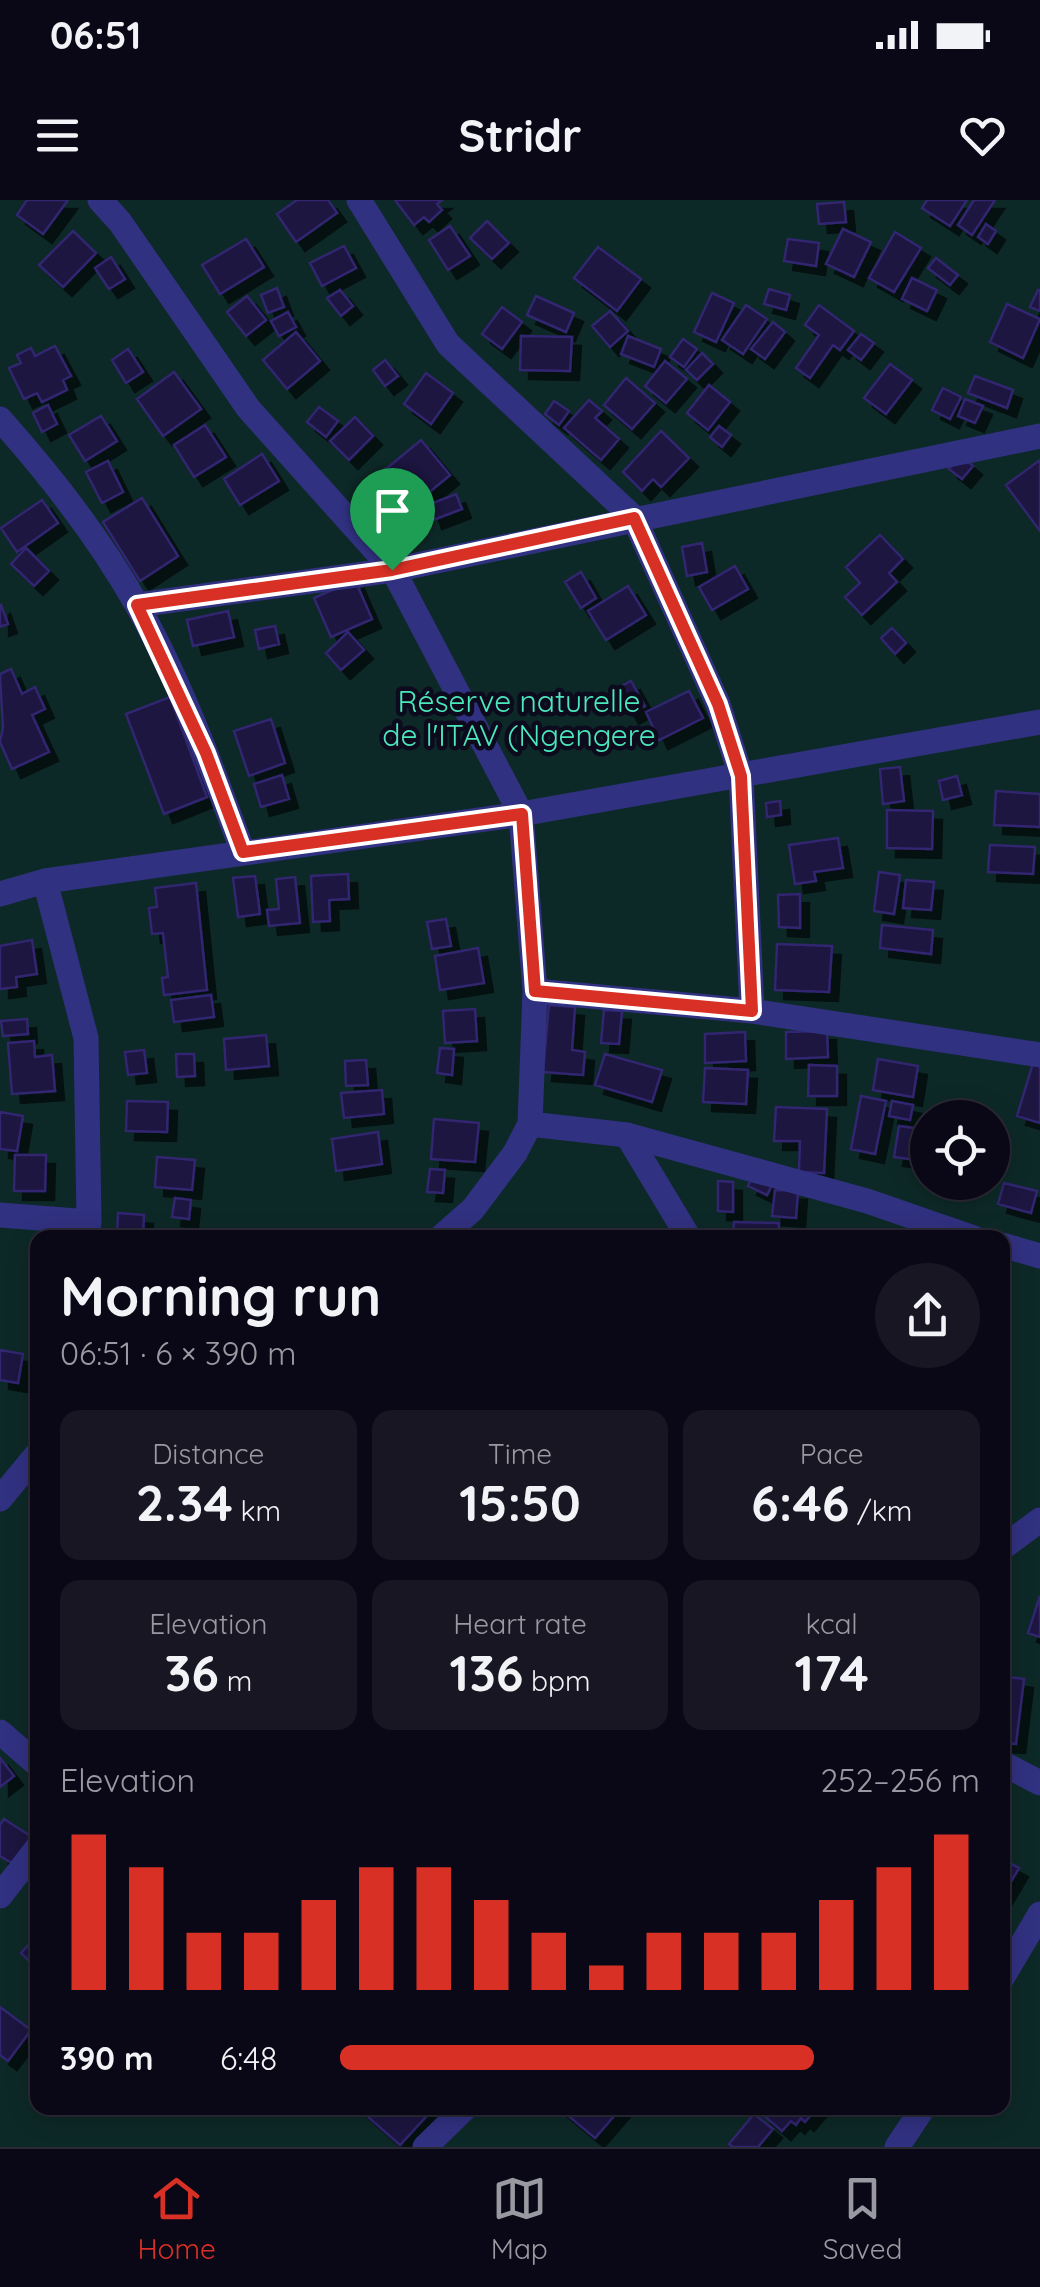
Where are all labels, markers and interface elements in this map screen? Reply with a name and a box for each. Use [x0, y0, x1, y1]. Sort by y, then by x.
text: 06:51 [50, 11, 141, 59]
text: Stridr [458, 107, 582, 163]
icon: menu [30, 108, 85, 163]
icon: heart [955, 108, 1010, 163]
pin [350, 468, 435, 571]
icon: arrive [365, 483, 420, 538]
park label: Réserve naturelle de l'ITAV (Ngengere [382, 682, 656, 754]
map controls [910, 1100, 1010, 1200]
button: locate [910, 1100, 1010, 1200]
text: Morning run [60, 1261, 381, 1330]
button: share [875, 1263, 980, 1368]
text: 06:51 · 6 × 390 m [60, 1333, 296, 1373]
text: Distance [152, 1436, 264, 1471]
text: Time [488, 1436, 552, 1471]
text: Pace [800, 1436, 864, 1471]
text: 2.34 [136, 1471, 233, 1534]
text: 15:50 [459, 1471, 581, 1534]
text: 6:46 [751, 1471, 849, 1534]
text: km [233, 1493, 281, 1528]
text: /km [849, 1493, 912, 1528]
text: Elevation [149, 1606, 267, 1641]
text: Heart rate [453, 1606, 587, 1641]
text: kcal [806, 1606, 858, 1641]
text: 36 [164, 1641, 219, 1704]
text: 136 [449, 1641, 523, 1704]
text: 174 [795, 1641, 869, 1704]
text: m [219, 1663, 252, 1698]
text: bpm [523, 1663, 591, 1698]
text: Elevation [60, 1760, 195, 1800]
text: 252–256 m [820, 1760, 980, 1800]
text: 390 m [60, 2038, 153, 2078]
text: 6:48 [220, 2038, 277, 2078]
tab: Home [137, 2171, 216, 2266]
tab: Map [491, 2171, 548, 2266]
tab: Saved [823, 2171, 903, 2266]

